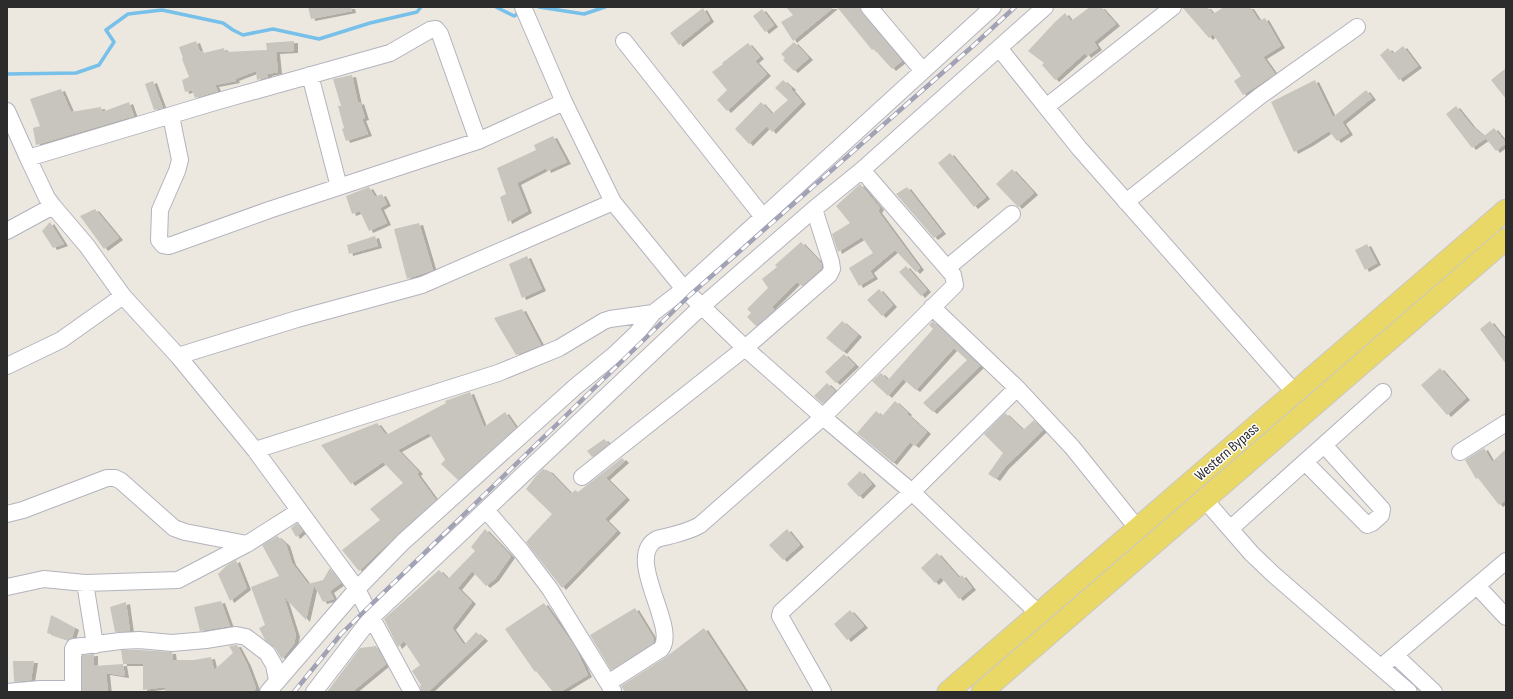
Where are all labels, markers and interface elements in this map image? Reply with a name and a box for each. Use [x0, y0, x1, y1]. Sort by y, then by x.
street label: Western Bypass [1191, 419, 1263, 485]

